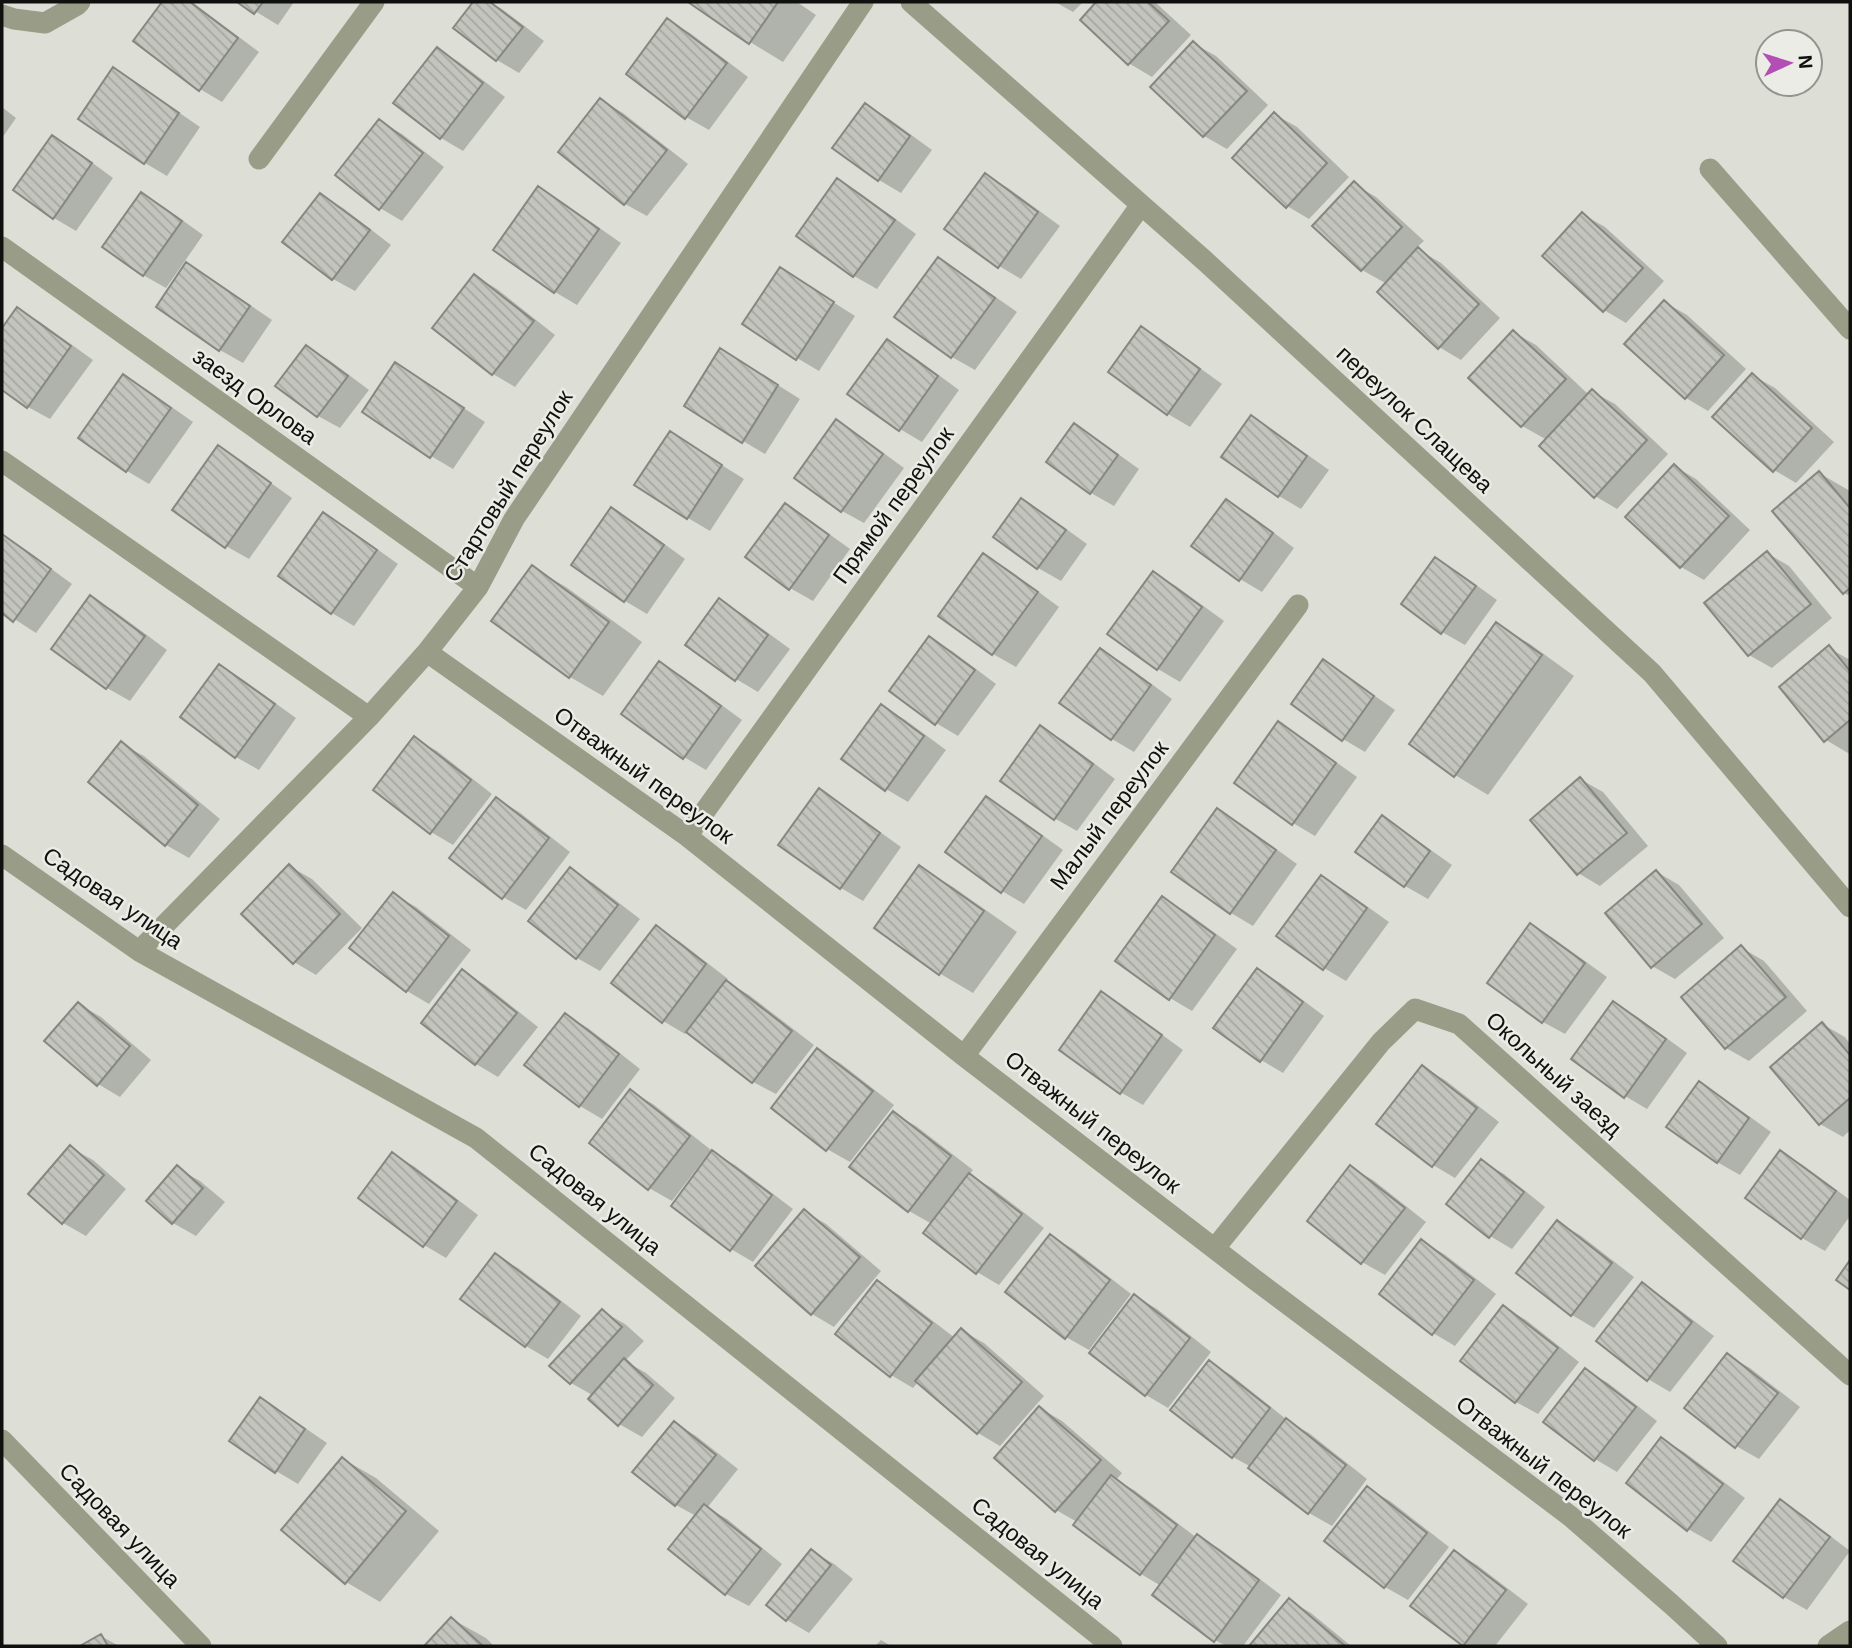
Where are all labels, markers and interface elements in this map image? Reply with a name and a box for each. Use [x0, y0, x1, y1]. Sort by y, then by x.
north arrow [1754, 28, 1824, 98]
text: N [1795, 54, 1816, 69]
street label: переулок Слащева [1332, 340, 1498, 498]
street label: заезд Орлова [188, 342, 322, 450]
street label: Стартовый переулок [438, 385, 578, 587]
street label: Прямой переулок [827, 421, 959, 588]
street label: Отважный переулок [549, 701, 739, 849]
street label: Малый переулок [1045, 735, 1174, 895]
street label: Садовая улица [38, 842, 188, 954]
street label: Окольный заезд [1481, 1006, 1628, 1142]
street label: Отважный переулок [1000, 1046, 1187, 1199]
street label: Садовая улица [524, 1138, 667, 1260]
street label: Отважный переулок [1451, 1391, 1638, 1544]
street label: Садовая улица [54, 1457, 186, 1593]
street label: Садовая улица [967, 1492, 1110, 1614]

